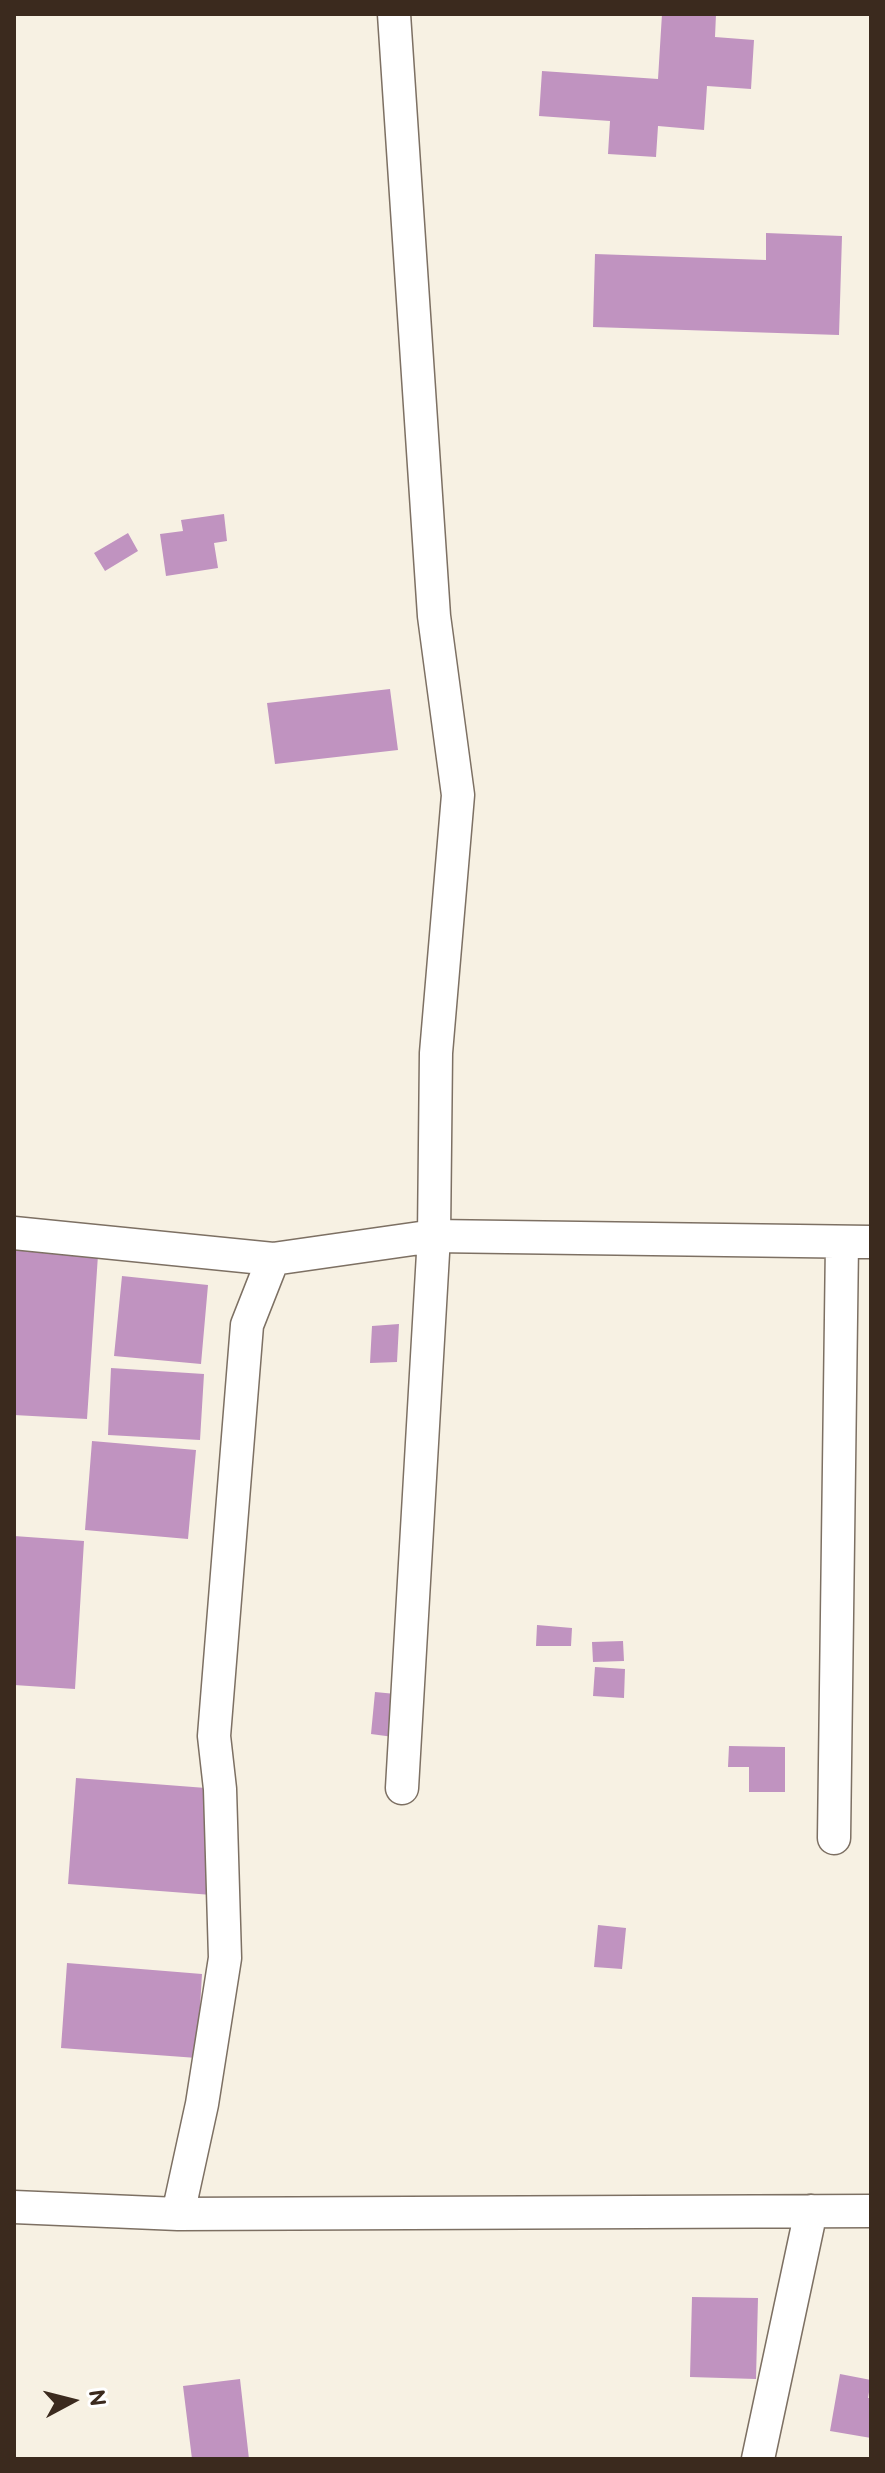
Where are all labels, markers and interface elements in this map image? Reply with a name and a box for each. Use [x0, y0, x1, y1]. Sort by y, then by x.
north arrow [32, 2361, 112, 2441]
text: N [82, 2388, 111, 2408]

